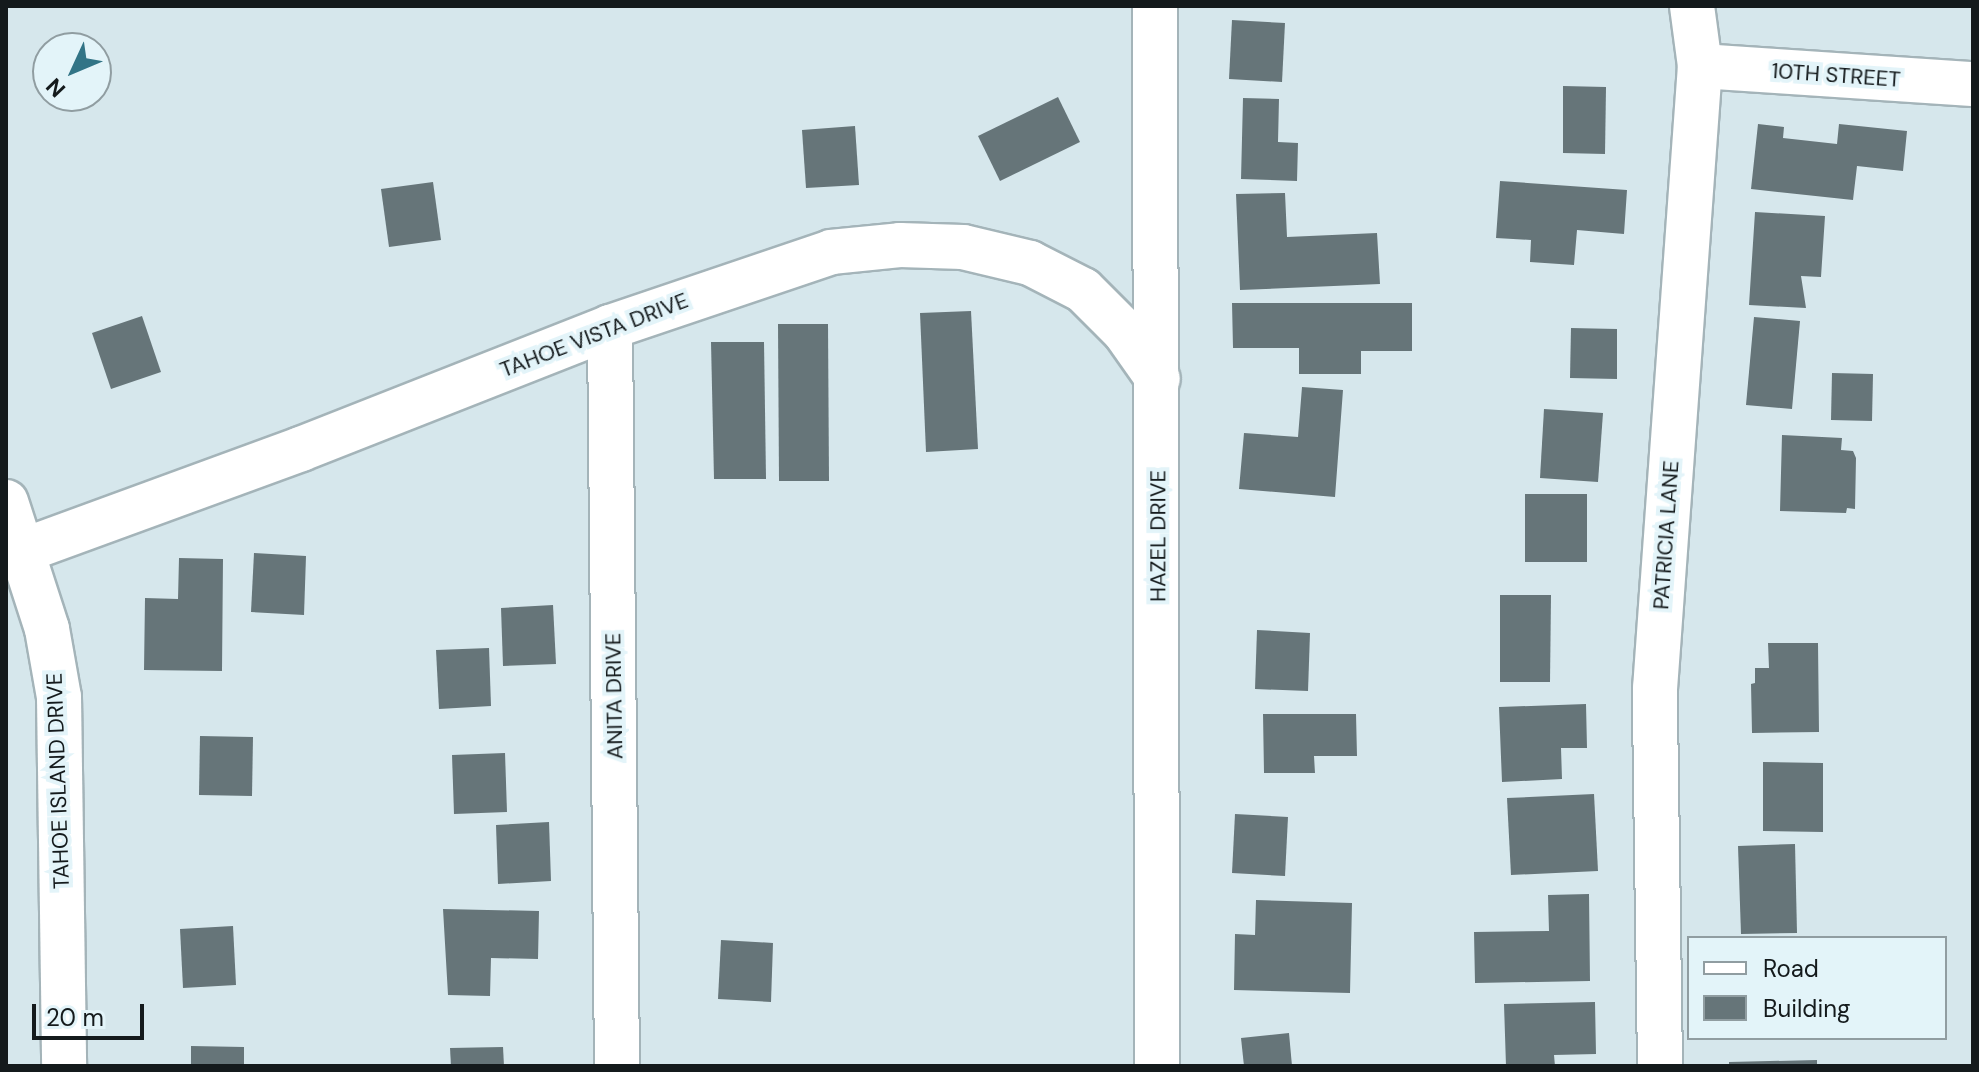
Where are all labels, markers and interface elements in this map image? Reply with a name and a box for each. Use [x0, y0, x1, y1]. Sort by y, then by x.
north arrow [32, 32, 112, 112]
street label: 10TH STREET [1771, 57, 1901, 93]
text: N [40, 72, 72, 103]
street label: TAHOE VISTA DRIVE [496, 287, 692, 383]
street label: PATRICIA LANE [1648, 460, 1684, 610]
street label: HAZEL DRIVE [1145, 470, 1171, 602]
street label: ANITA DRIVE [600, 633, 628, 759]
street label: TAHOE ISLAND DRIVE [41, 672, 75, 890]
legend [1687, 936, 1947, 1040]
text: Road [1763, 953, 1819, 984]
scale bar [36, 988, 148, 1038]
text: Building [1763, 993, 1850, 1024]
text: 20 m [46, 1002, 104, 1033]

